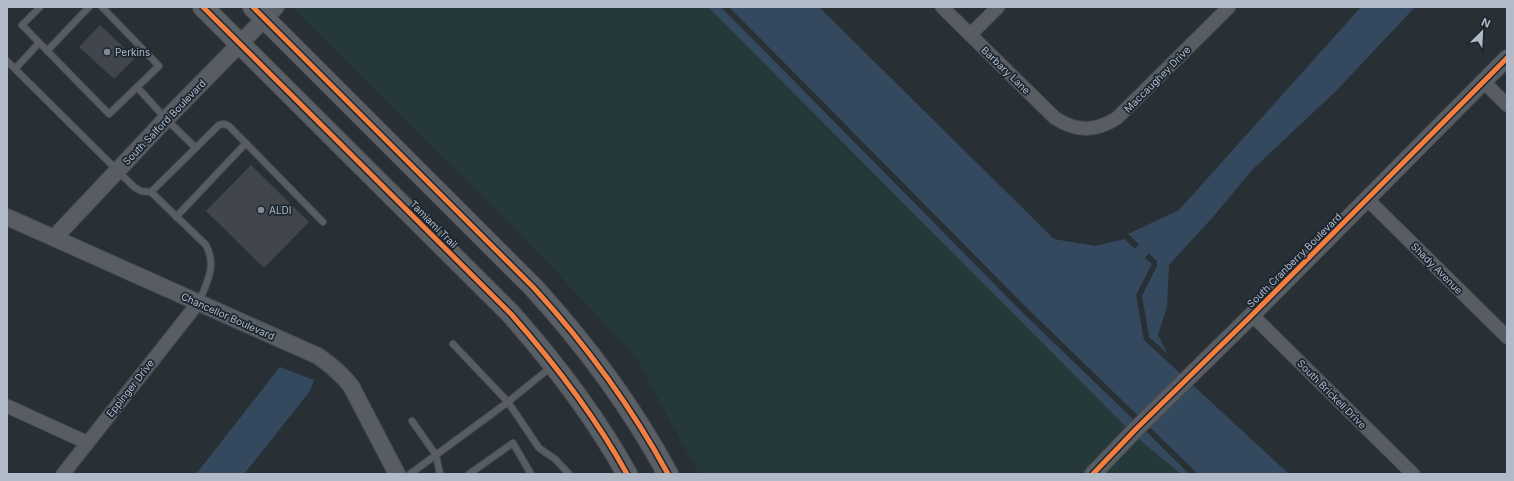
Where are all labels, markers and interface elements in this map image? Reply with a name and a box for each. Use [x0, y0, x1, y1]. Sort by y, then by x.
north arrow [1462, 12, 1502, 52]
text: N [1479, 15, 1493, 31]
street label: Maccaughey Drive [1121, 43, 1193, 115]
street label: Barbary Lane [979, 44, 1033, 96]
place label: Perkins [115, 46, 150, 58]
marker: Perkins [102, 47, 112, 57]
street label: South Salford Boulevard [120, 77, 208, 167]
street label: Tamiami Trail [408, 198, 460, 250]
place label: ALDI [269, 204, 291, 216]
marker: ALDI [256, 205, 266, 215]
street label: South Cranberry Boulevard [1244, 210, 1344, 310]
street label: Shady Avenue [1409, 240, 1465, 296]
street label: Chancellor Boulevard [179, 290, 277, 342]
street label: Eppinger Drive [104, 357, 156, 419]
street label: South Brickell Drive [1295, 357, 1369, 431]

